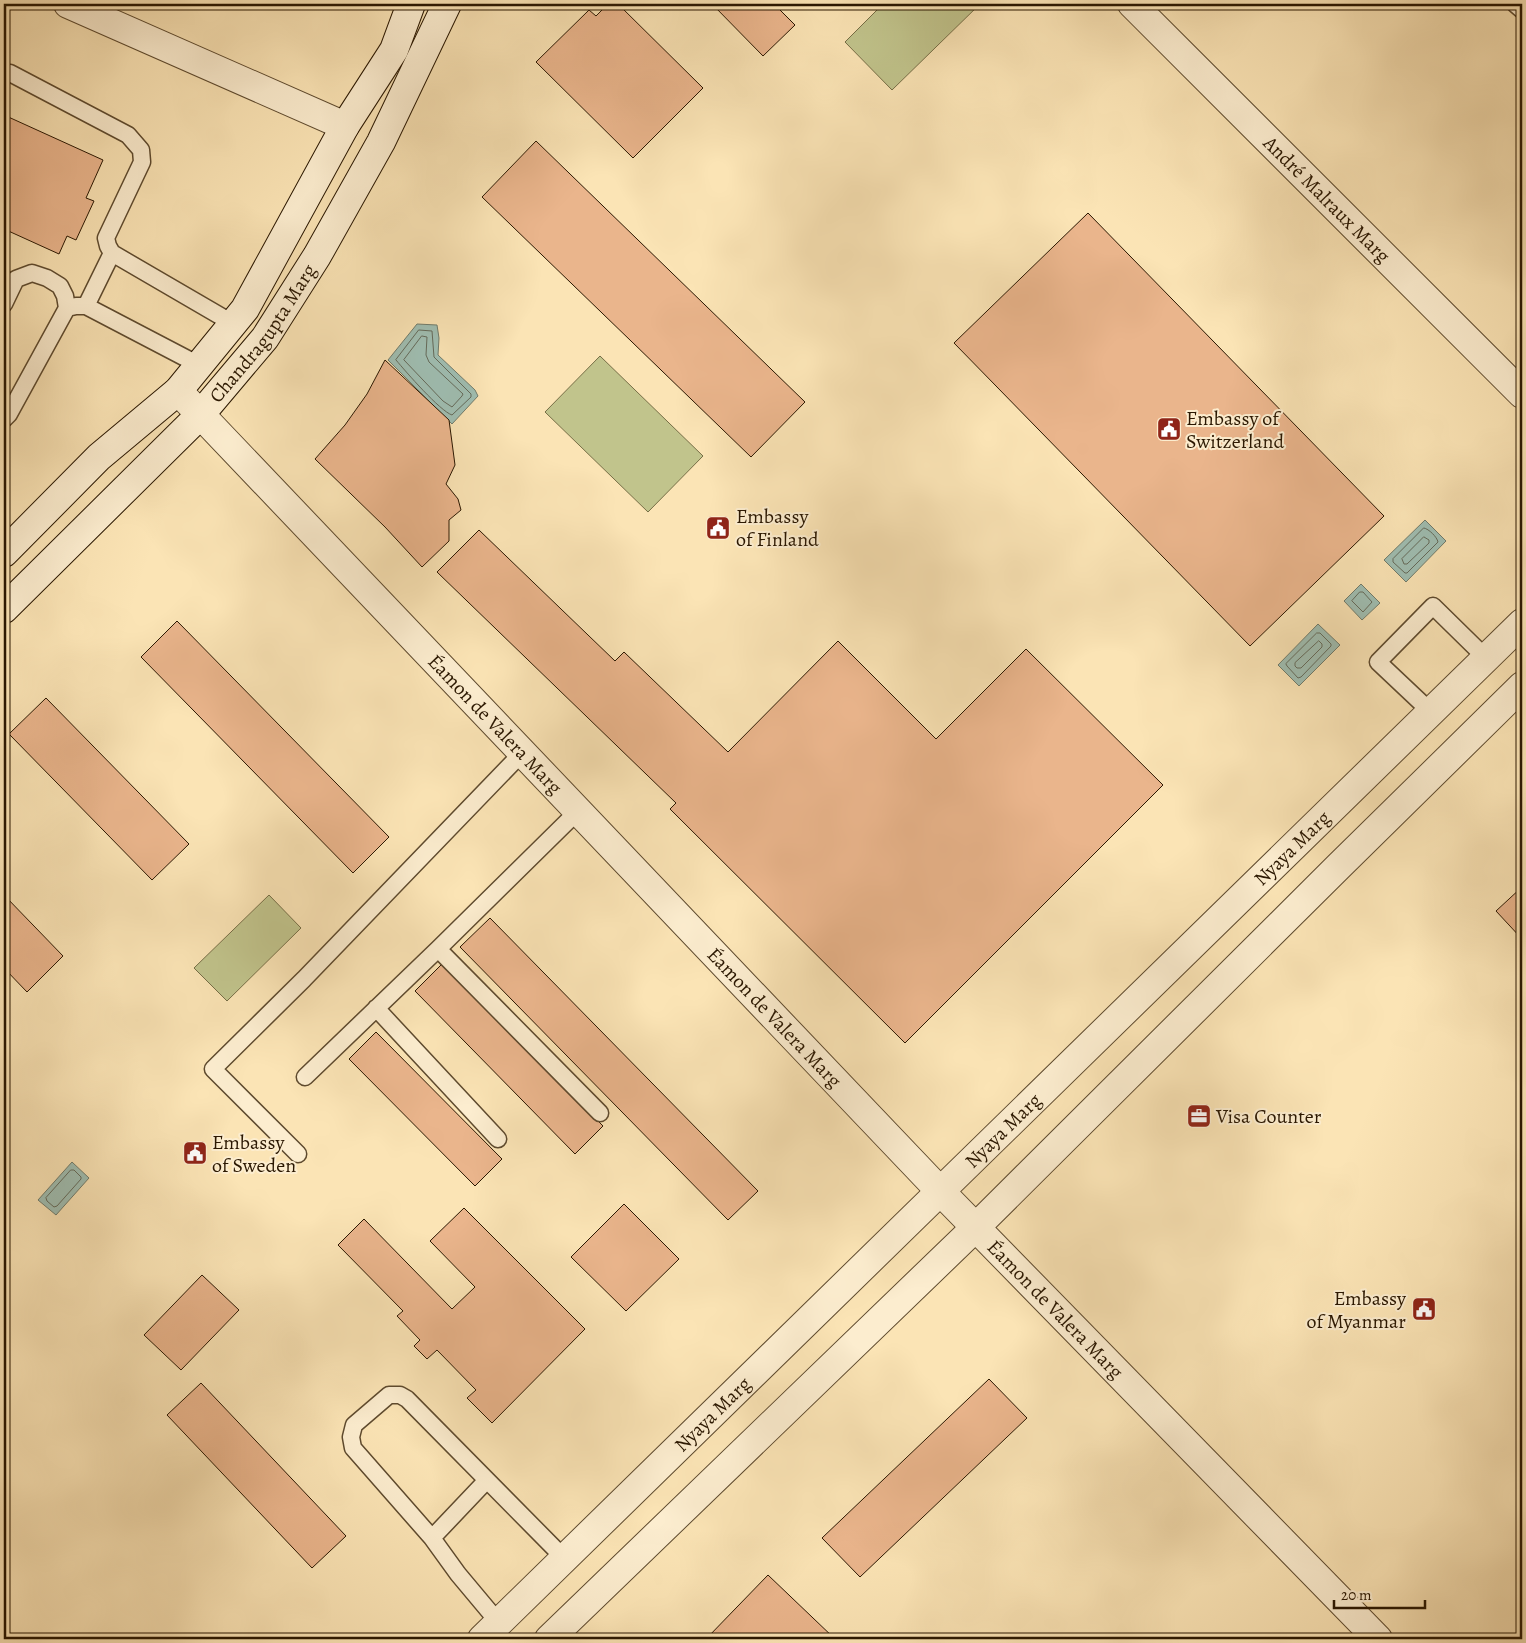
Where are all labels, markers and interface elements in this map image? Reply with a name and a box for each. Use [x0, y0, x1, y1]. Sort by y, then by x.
street label: André Malraux Marg [1257, 129, 1397, 269]
street label: Chandragupta Marg [203, 259, 322, 408]
place label: Embassy of Switzerland [1186, 405, 1285, 455]
public building icon: Embassy of Switzerland [1156, 416, 1182, 442]
place label: Embassy of Finland [736, 503, 819, 553]
public building icon: Embassy of Finland [705, 515, 731, 541]
street label: Éamon de Valera Marg [422, 648, 569, 800]
street label: Nyaya Marg [1248, 804, 1336, 892]
street label: Éamon de Valera Marg [701, 941, 848, 1093]
street label: Nyaya Marg [959, 1087, 1047, 1174]
office icon: Visa Counter [1186, 1103, 1212, 1129]
place label: Visa Counter [1215, 1103, 1322, 1130]
place label: Embassy of Sweden [212, 1129, 296, 1179]
public building icon: Embassy of Sweden [182, 1140, 208, 1166]
street label: Éamon de Valera Marg [981, 1234, 1130, 1384]
place label: Embassy of Myanmar [1306, 1285, 1407, 1335]
public building icon: Embassy of Myanmar [1411, 1296, 1437, 1322]
street label: Nyaya Marg [668, 1370, 756, 1458]
scale bar [1334, 1578, 1425, 1610]
text: 20 m [1341, 1585, 1372, 1605]

